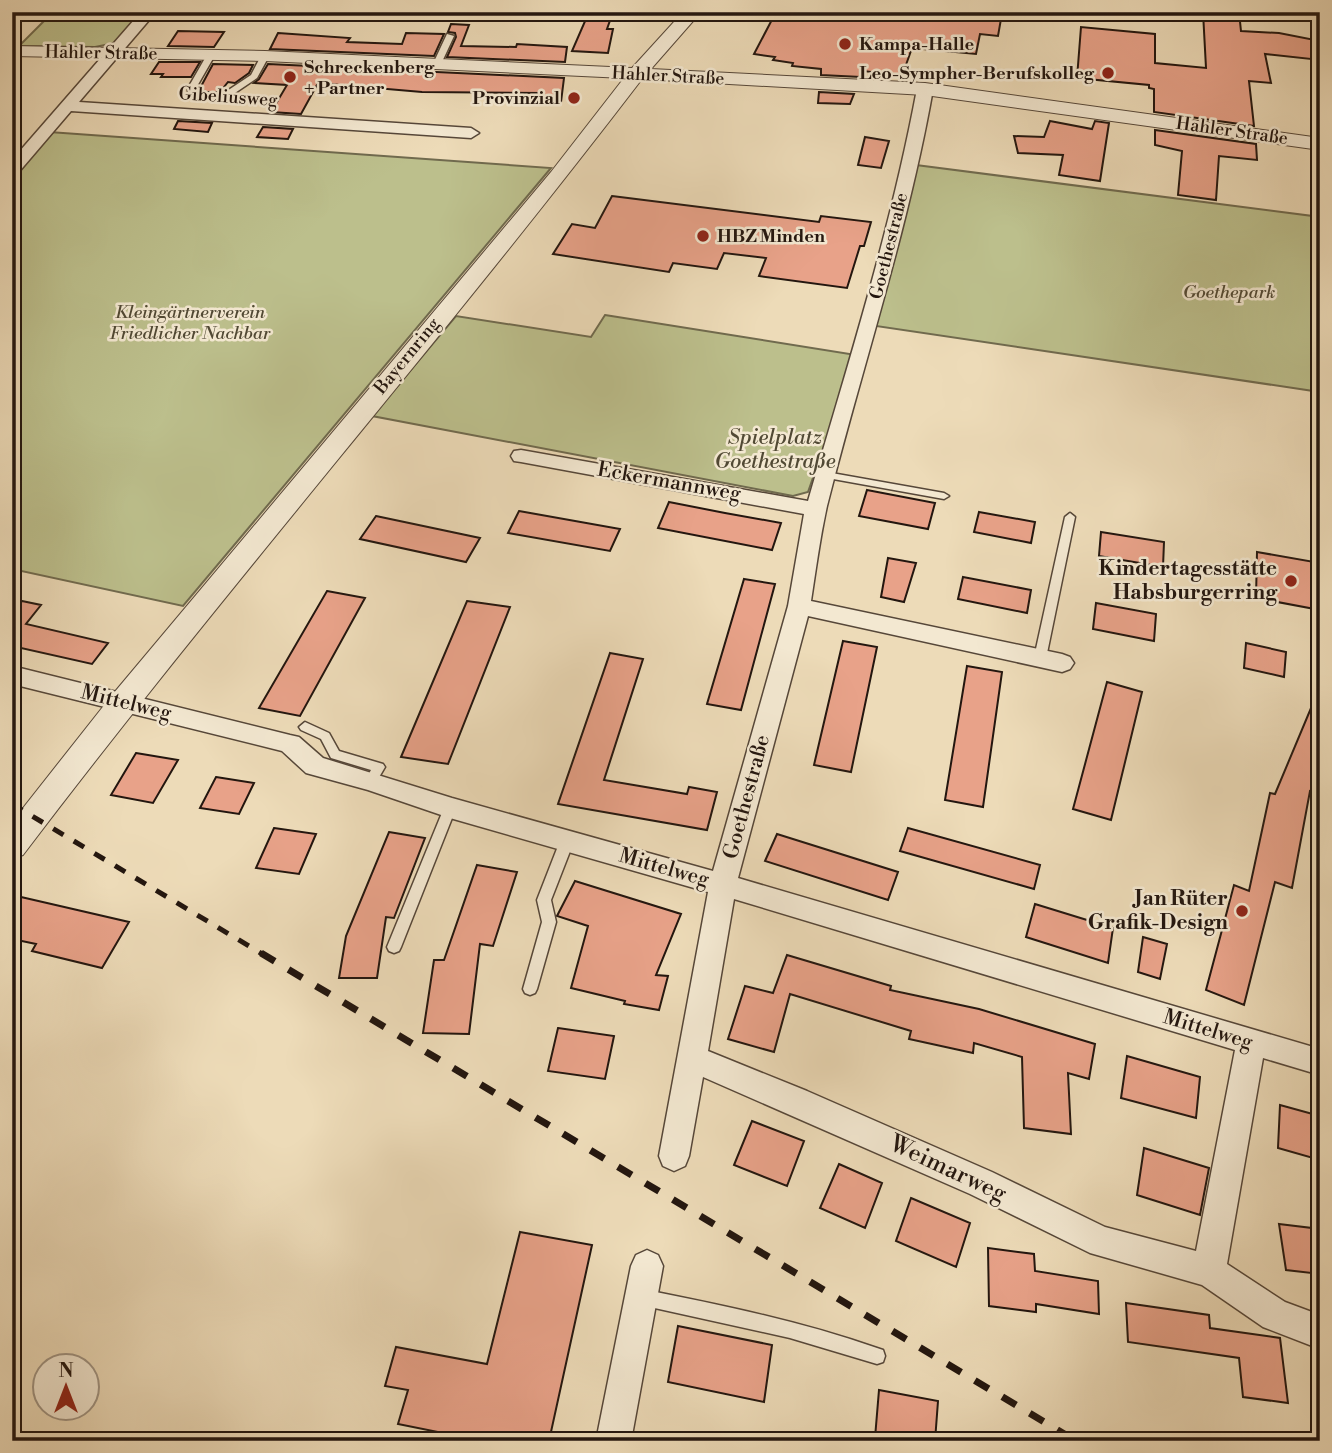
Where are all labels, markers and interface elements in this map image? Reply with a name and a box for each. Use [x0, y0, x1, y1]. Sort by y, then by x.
place label: Kampa-Halle [859, 33, 975, 56]
marker: Kampa-Halle [837, 36, 853, 52]
street label: Hahler Straße [44, 41, 158, 65]
place label: Schreckenberg + Partner [304, 56, 435, 100]
street label: Hahler Straße [611, 62, 725, 90]
place label: Leo-Sympher-Berufskolleg [859, 62, 1095, 85]
marker: Leo-Sympher-Berufskolleg [1100, 65, 1116, 81]
marker: Schreckenberg + Partner [282, 69, 298, 85]
street label: Gibeliusweg [178, 82, 279, 112]
place label: Provinzial [472, 87, 560, 110]
marker: Provinzial [566, 90, 582, 106]
street label: Hahler Straße [1175, 112, 1289, 150]
street label: Goethestraße [865, 190, 913, 302]
place label: HBZ Minden [717, 225, 825, 248]
marker: HBZ Minden [695, 228, 711, 244]
park label: Goethepark [1183, 281, 1275, 304]
park label: Kleingärtnerverein Friedlicher Nachbar [110, 301, 271, 345]
street label: Bayernring [368, 312, 445, 400]
park label: Spielplatz Goethestraße [715, 425, 836, 475]
street label: Eckermannweg [595, 457, 743, 507]
place label: Kindertagesstätte Habsburgerring [1098, 556, 1278, 606]
marker: Kindertagesstätte Habsburgerring [1283, 573, 1299, 589]
street label: Mittelweg [78, 679, 174, 727]
street label: Goethestraße [718, 732, 776, 862]
street label: Mittelweg [616, 843, 712, 893]
place label: Jan Rüter Grafik-Design [1088, 886, 1228, 936]
marker: Jan Rüter Grafik-Design [1234, 903, 1250, 919]
street label: Mittelweg [1160, 1004, 1256, 1056]
street label: Weimarweg [884, 1128, 1012, 1209]
north arrow [32, 1352, 102, 1422]
text: N [58, 1359, 74, 1383]

